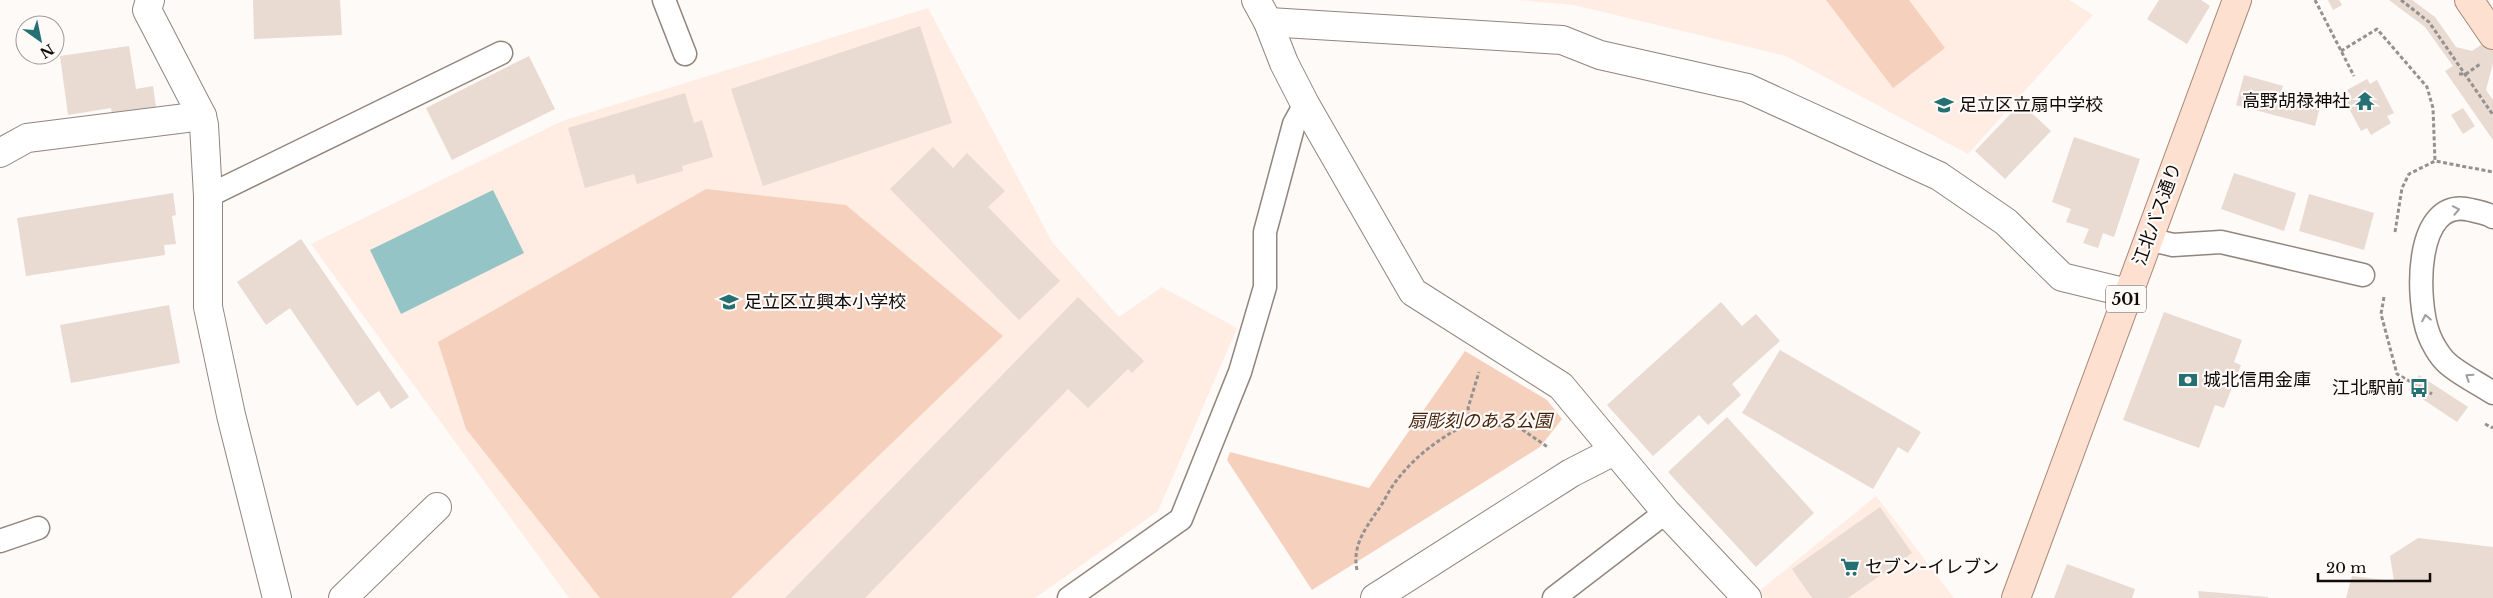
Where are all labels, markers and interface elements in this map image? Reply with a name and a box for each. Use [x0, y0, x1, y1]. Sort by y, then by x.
north arrow [15, 15, 65, 65]
text: N [37, 40, 58, 62]
place label: 高野胡禄神社 [2242, 90, 2350, 112]
temple icon: 高野胡禄神社 [2354, 90, 2376, 112]
school or university icon: 足立区立扇中学校 [1933, 94, 1955, 116]
place label: 足立区立扇中学校 [1959, 94, 2103, 116]
street label: 江北バス通り [2128, 159, 2186, 269]
one-way arrow [2451, 205, 2460, 216]
road number: 501 [2106, 286, 2146, 312]
school or university icon: 足立区立興本小学校 [718, 291, 740, 313]
place label: 足立区立興本小学校 [744, 291, 906, 313]
one-way arrow [2421, 314, 2431, 322]
bank icon: 城北信用金庫 [2177, 369, 2199, 391]
place label: 城北信用金庫 [2203, 369, 2311, 391]
one-way arrow [2465, 374, 2474, 384]
place label: 江北駅前 [2332, 377, 2404, 399]
bus stop icon: 江北駅前 [2408, 377, 2430, 399]
park label: 扇彫刻のある公園 [1408, 410, 1555, 432]
scale bar [2318, 550, 2430, 582]
supermarket icon: セブン-イレブン [1839, 556, 1861, 578]
place label: セブン-イレブン [1865, 556, 1999, 578]
text: 20 m [2326, 558, 2366, 577]

